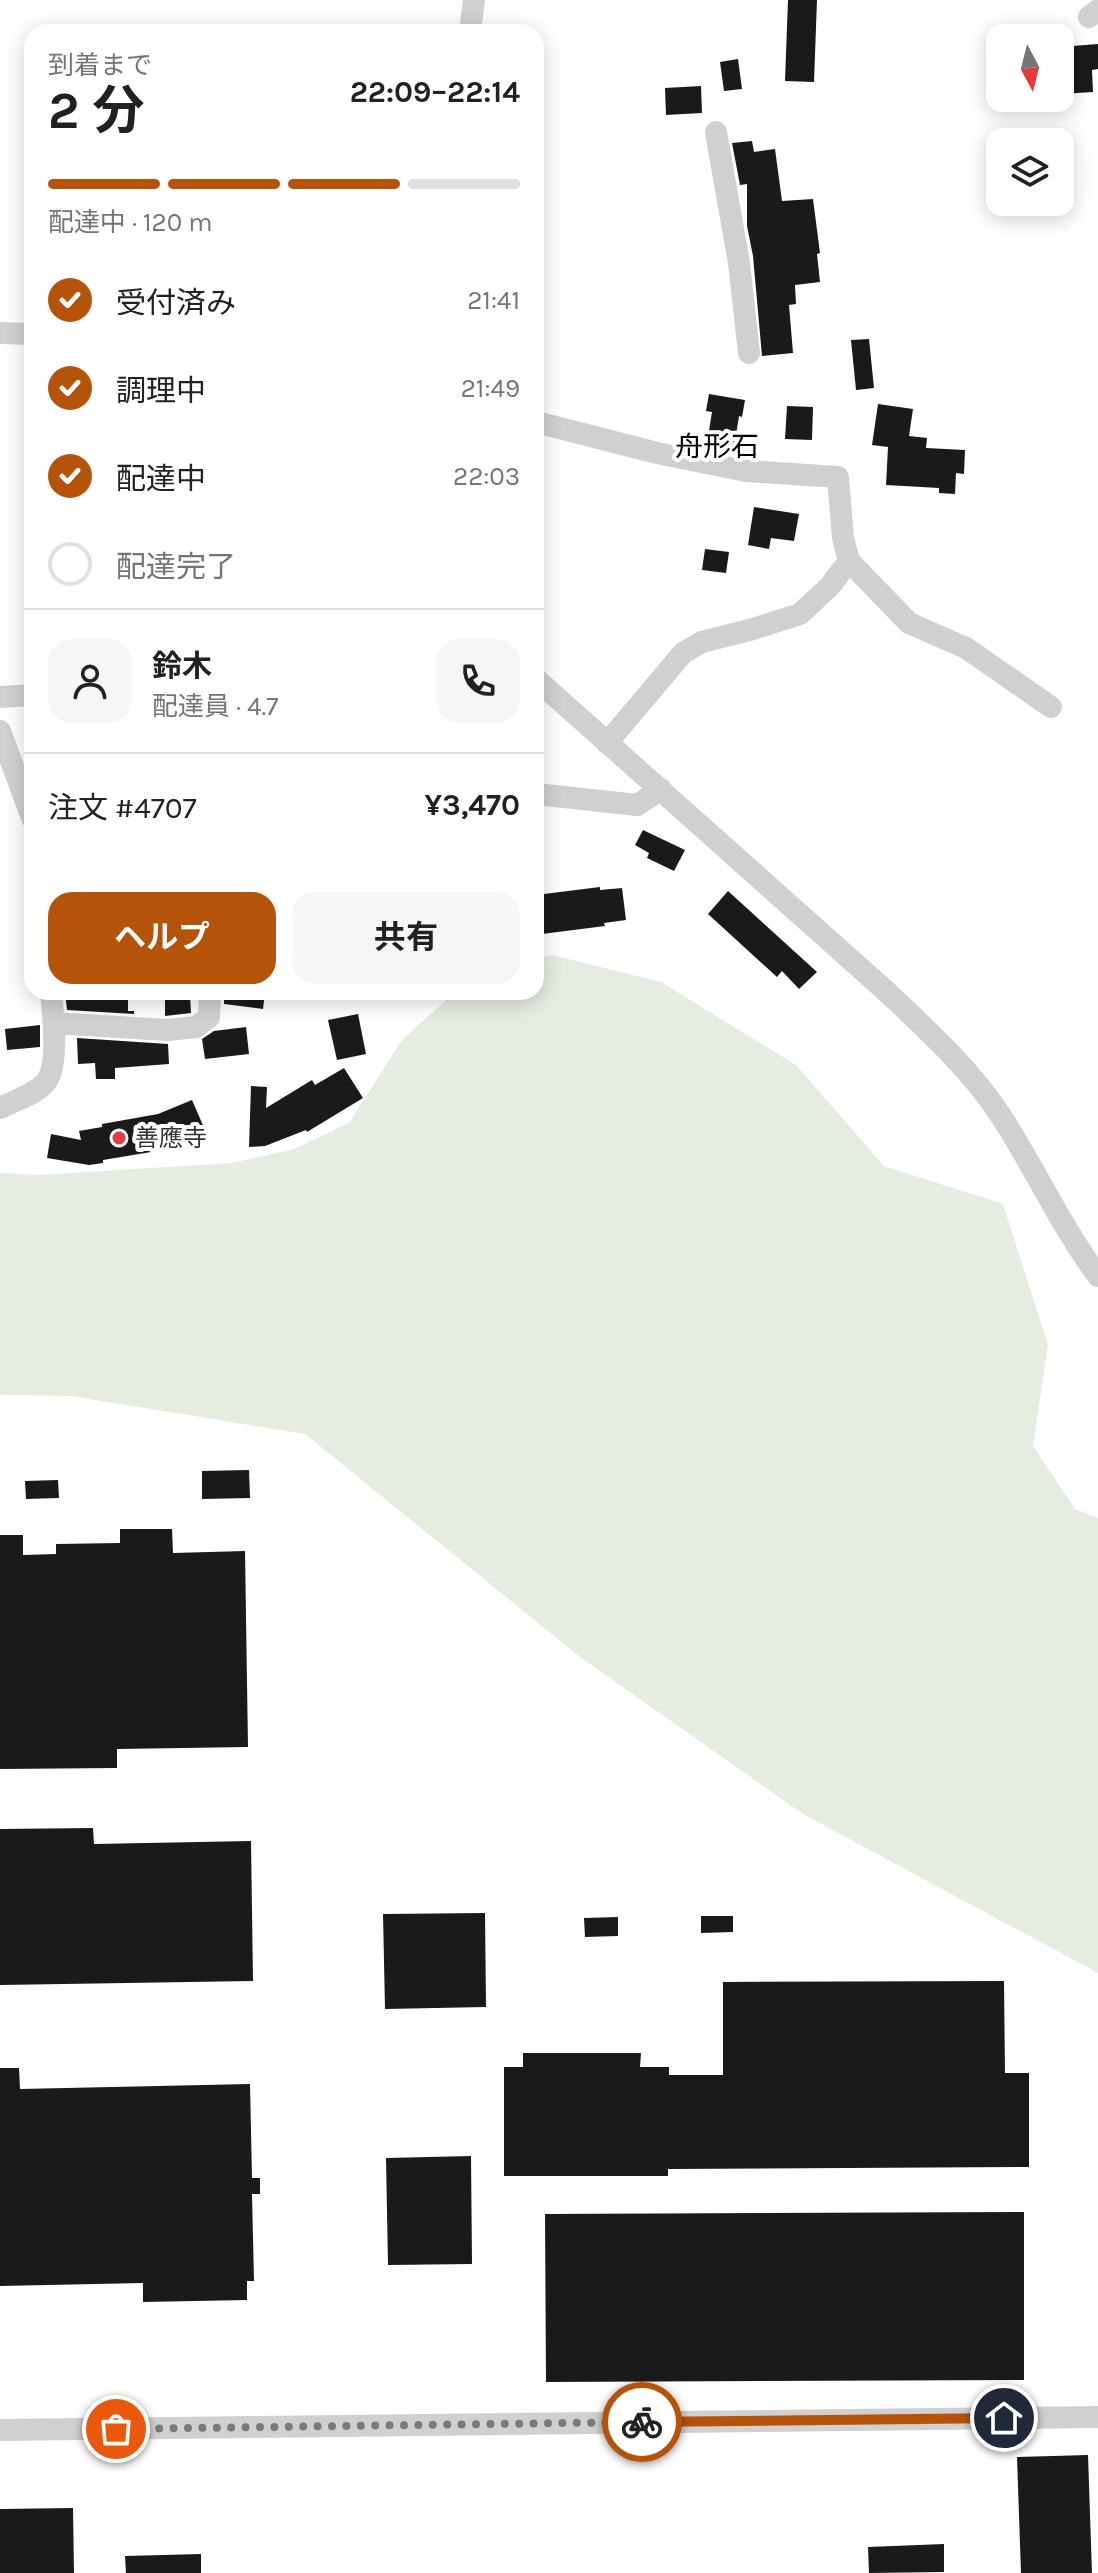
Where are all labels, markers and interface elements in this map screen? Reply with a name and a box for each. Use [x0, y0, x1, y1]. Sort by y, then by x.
north arrow [986, 24, 1074, 112]
map controls [986, 24, 1074, 216]
text: 到着まで [48, 50, 152, 81]
text: 22:09–22:14 [350, 74, 520, 110]
text: 2 分 [48, 80, 145, 141]
button: layers [986, 128, 1074, 216]
text: 配達中 · 120 m [48, 207, 213, 238]
icon: check [48, 278, 92, 322]
text: 受付済み [116, 285, 236, 321]
text: 21:41 [467, 285, 520, 316]
icon: check [48, 366, 92, 410]
text: 調理中 [116, 373, 206, 409]
text: 21:49 [461, 373, 520, 404]
district label: 舟形石 [675, 430, 759, 463]
icon: check [48, 454, 92, 498]
text: 配達中 [116, 461, 206, 497]
text: 22:03 [453, 461, 520, 492]
text: 配達完了 [116, 549, 236, 585]
button: person [48, 639, 132, 723]
button: phone [436, 639, 520, 723]
text: 鈴木 [152, 648, 212, 684]
text: 配達員 · 4.7 [152, 691, 278, 722]
text: ¥3,470 [424, 787, 520, 823]
text: 注文 #4707 [48, 790, 197, 826]
button: ヘルプ [48, 892, 276, 984]
button: 共有 [292, 892, 520, 984]
place label: 善應寺 [135, 1124, 207, 1152]
marker: 善應寺 [110, 1129, 128, 1147]
courier [602, 2382, 682, 2462]
pin [970, 2384, 1038, 2452]
pin [82, 2395, 150, 2463]
icon: home [982, 2396, 1026, 2440]
icon: bike [620, 2400, 664, 2444]
icon: bag [94, 2407, 138, 2451]

